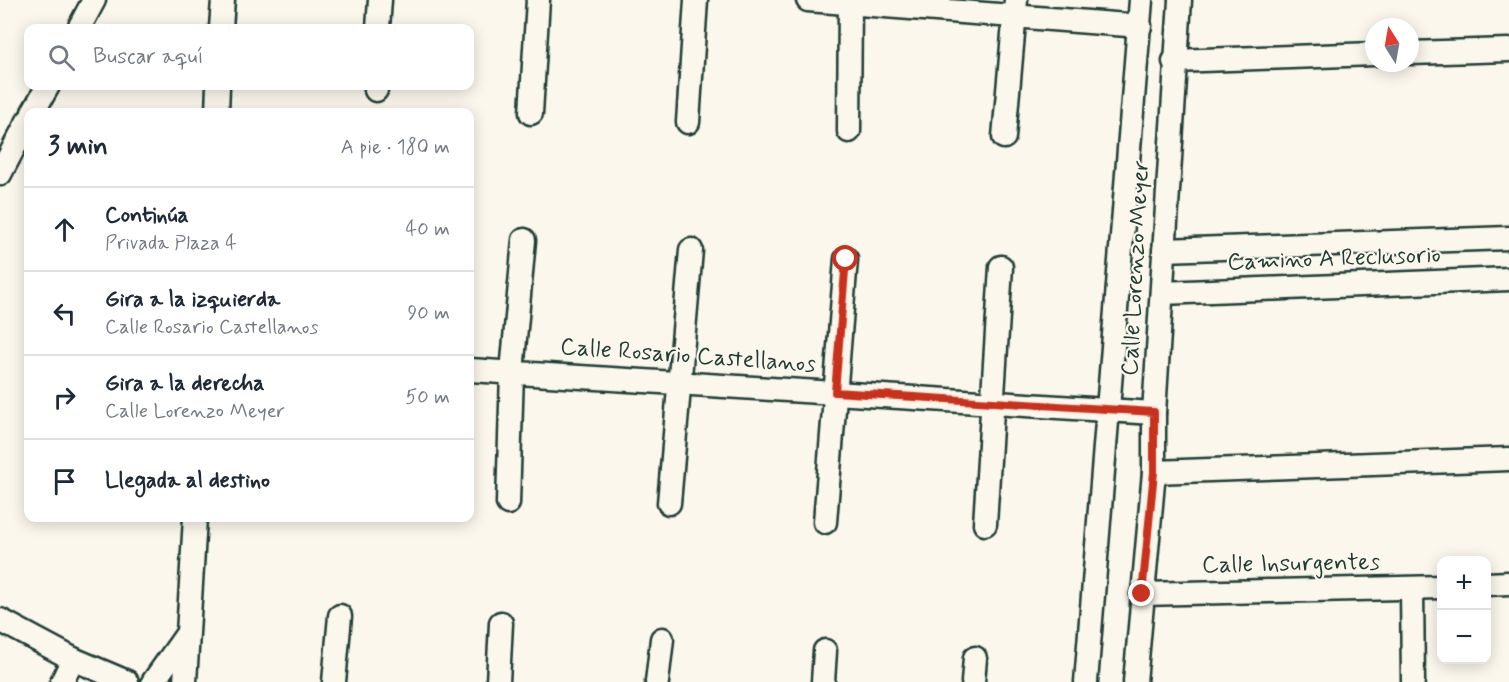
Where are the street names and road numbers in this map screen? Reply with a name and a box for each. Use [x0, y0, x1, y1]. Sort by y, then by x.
street label: Calle Lorenzo Meyer [1115, 159, 1157, 377]
street label: Camino A Reclusorio [1227, 240, 1441, 278]
street label: Calle Rosario Castellanos [559, 332, 817, 380]
street label: Calle Insurgentes [1202, 547, 1381, 581]

